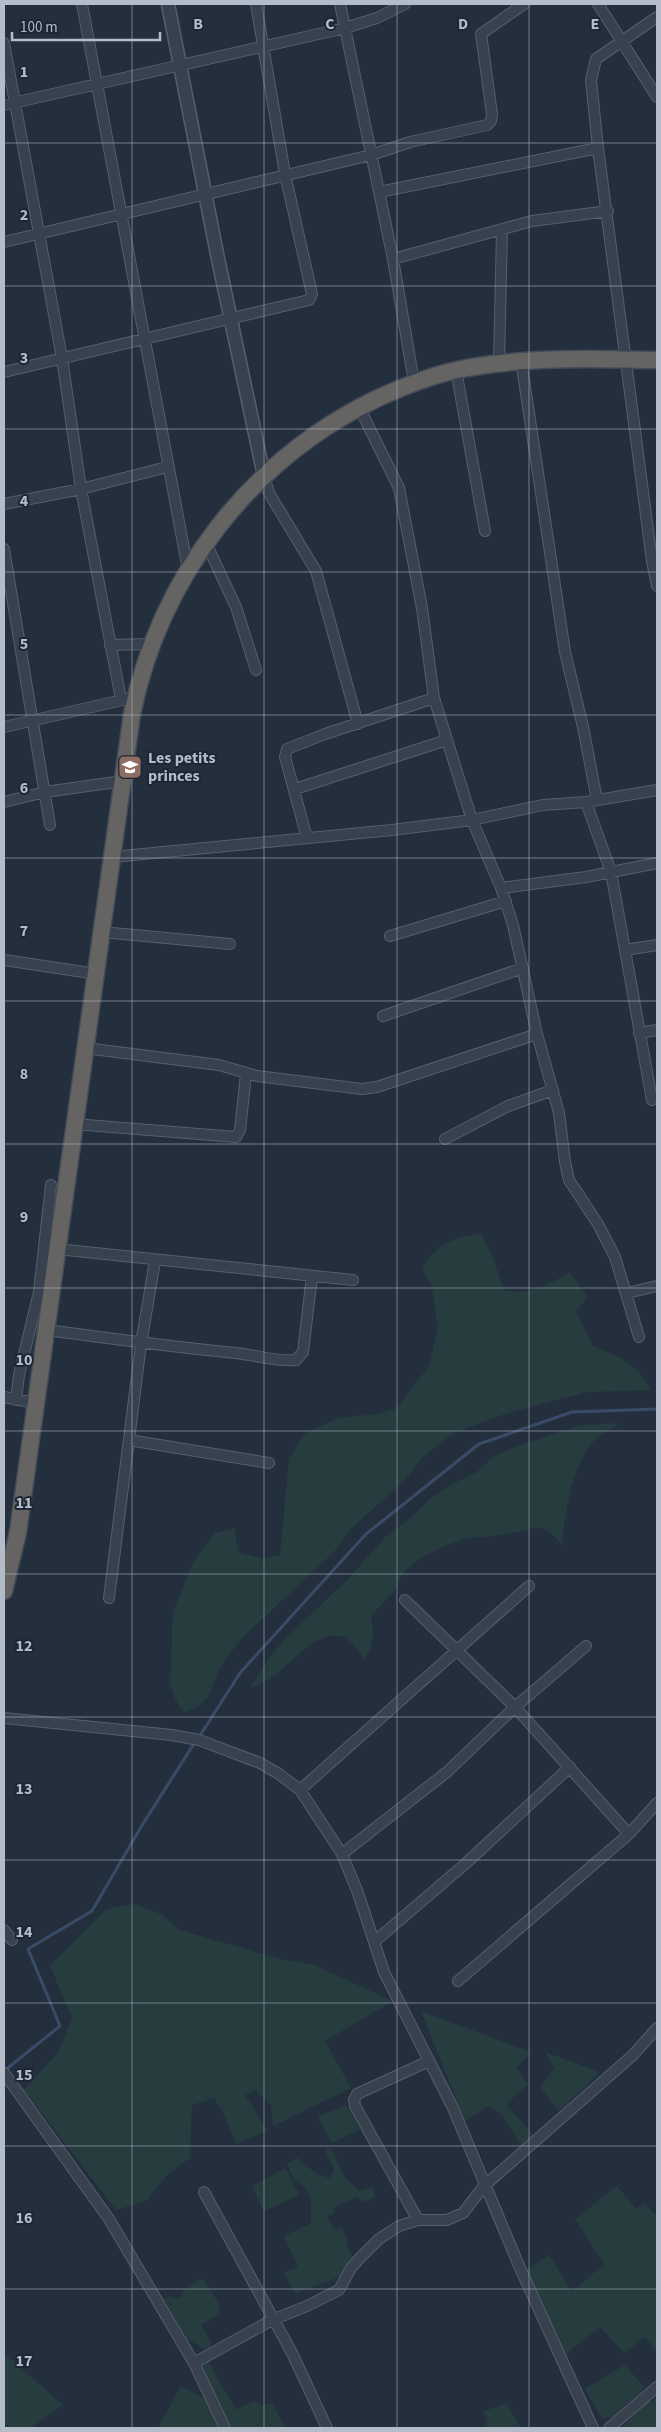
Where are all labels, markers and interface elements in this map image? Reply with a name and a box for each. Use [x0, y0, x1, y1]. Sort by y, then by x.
scale bar [12, 10, 160, 42]
text: B [193, 13, 203, 35]
text: C [325, 13, 335, 35]
text: D [458, 13, 468, 35]
text: E [591, 13, 599, 35]
text: 100 m [20, 17, 58, 38]
text: 1 [20, 61, 28, 83]
text: 2 [20, 204, 28, 226]
text: 3 [20, 347, 28, 369]
text: 4 [20, 490, 29, 512]
text: 5 [20, 633, 28, 655]
place label: Les petits princes [148, 747, 216, 787]
school or university icon: Les petits princes [117, 754, 143, 780]
text: 6 [20, 777, 28, 799]
text: 7 [20, 920, 28, 942]
text: 8 [20, 1063, 28, 1085]
text: 9 [20, 1206, 28, 1228]
text: 10 [16, 1349, 32, 1371]
text: 11 [16, 1492, 32, 1514]
text: 12 [16, 1635, 32, 1657]
text: 13 [16, 1778, 32, 1800]
text: 14 [16, 1921, 33, 1943]
text: 15 [16, 2064, 32, 2086]
text: 16 [16, 2207, 32, 2229]
text: 17 [16, 2350, 32, 2372]

